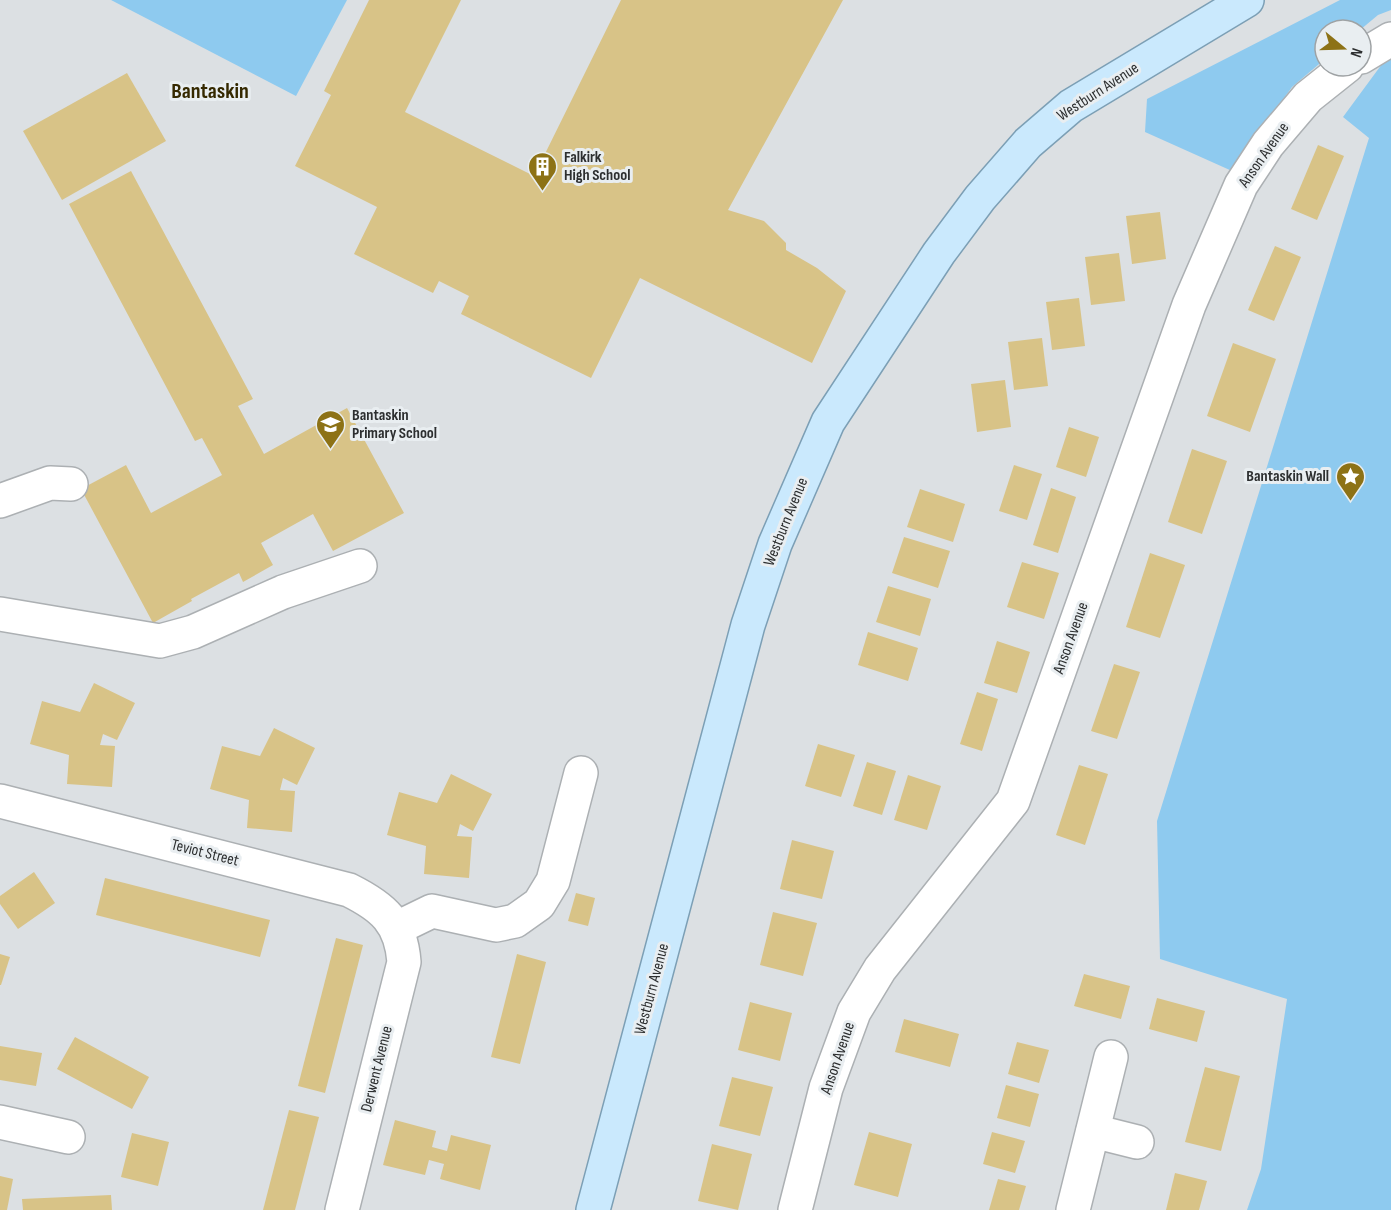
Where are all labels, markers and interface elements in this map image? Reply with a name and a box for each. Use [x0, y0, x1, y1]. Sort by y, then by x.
north arrow [1313, 18, 1373, 78]
text: N [1345, 45, 1366, 60]
street label: Westburn Avenue [1054, 59, 1142, 125]
district label: Bantaskin [171, 78, 249, 105]
street label: Anson Avenue [1234, 119, 1293, 192]
place label: Falkirk High School [564, 148, 630, 185]
building icon: Falkirk High School [527, 150, 559, 192]
place label: Bantaskin Primary School [352, 406, 437, 443]
school or university icon: Bantaskin Primary School [315, 408, 347, 450]
place icon: Bantaskin Wall [1334, 460, 1366, 502]
place label: Bantaskin Wall [1246, 467, 1329, 486]
street label: Westburn Avenue [760, 475, 812, 569]
street label: Anson Avenue [1049, 600, 1093, 677]
street label: Teviot Street [169, 835, 241, 871]
street label: Westburn Avenue [631, 941, 673, 1037]
street label: Anson Avenue [816, 1019, 859, 1097]
street label: Derwent Avenue [357, 1024, 397, 1114]

